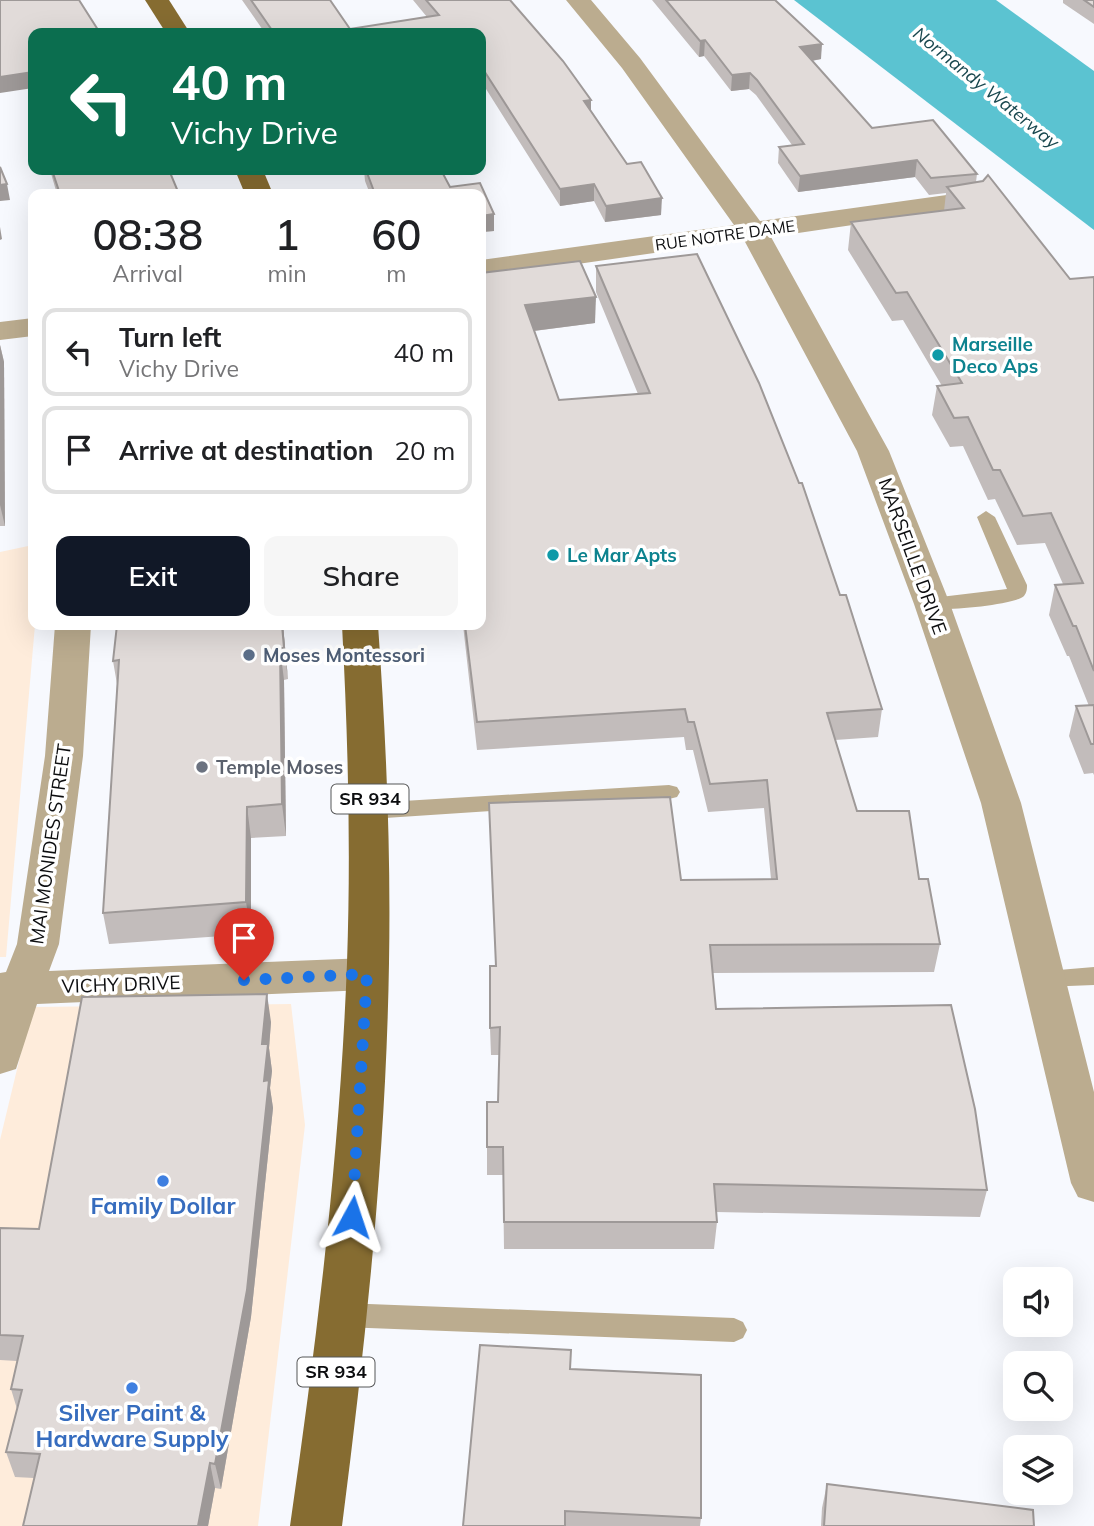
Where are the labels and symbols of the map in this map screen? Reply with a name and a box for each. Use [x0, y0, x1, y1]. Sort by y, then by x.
water label: Normandy Waterway [909, 22, 1065, 154]
street label: RUE NOTRE DAME [654, 215, 796, 255]
place label: Marseille Deco Aps [952, 332, 1038, 378]
marker: Marseille Deco Aps [930, 347, 946, 363]
street label: MARSEILLE DRIVE [874, 474, 952, 638]
place label: Le Mar Apts [567, 543, 677, 567]
marker: Le Mar Apts [545, 547, 561, 563]
place label: Moses Montessori [263, 643, 425, 667]
marker: Moses Montessori [241, 647, 257, 663]
street label: MAI MONIDES STREET [24, 742, 76, 946]
place label: Temple Moses [216, 755, 343, 779]
marker: Temple Moses [194, 759, 210, 775]
road number: SR 934 [332, 784, 408, 814]
pin [214, 908, 274, 980]
street label: VICHY DRIVE [61, 970, 181, 998]
marker: Family Dollar [155, 1173, 171, 1189]
position arrow [315, 1180, 389, 1254]
place label: Family Dollar [91, 1191, 235, 1220]
road number: SR 934 [298, 1358, 374, 1386]
marker: Silver Paint & Hardware Supply [124, 1380, 140, 1396]
place label: Silver Paint & Hardware Supply [36, 1398, 229, 1453]

